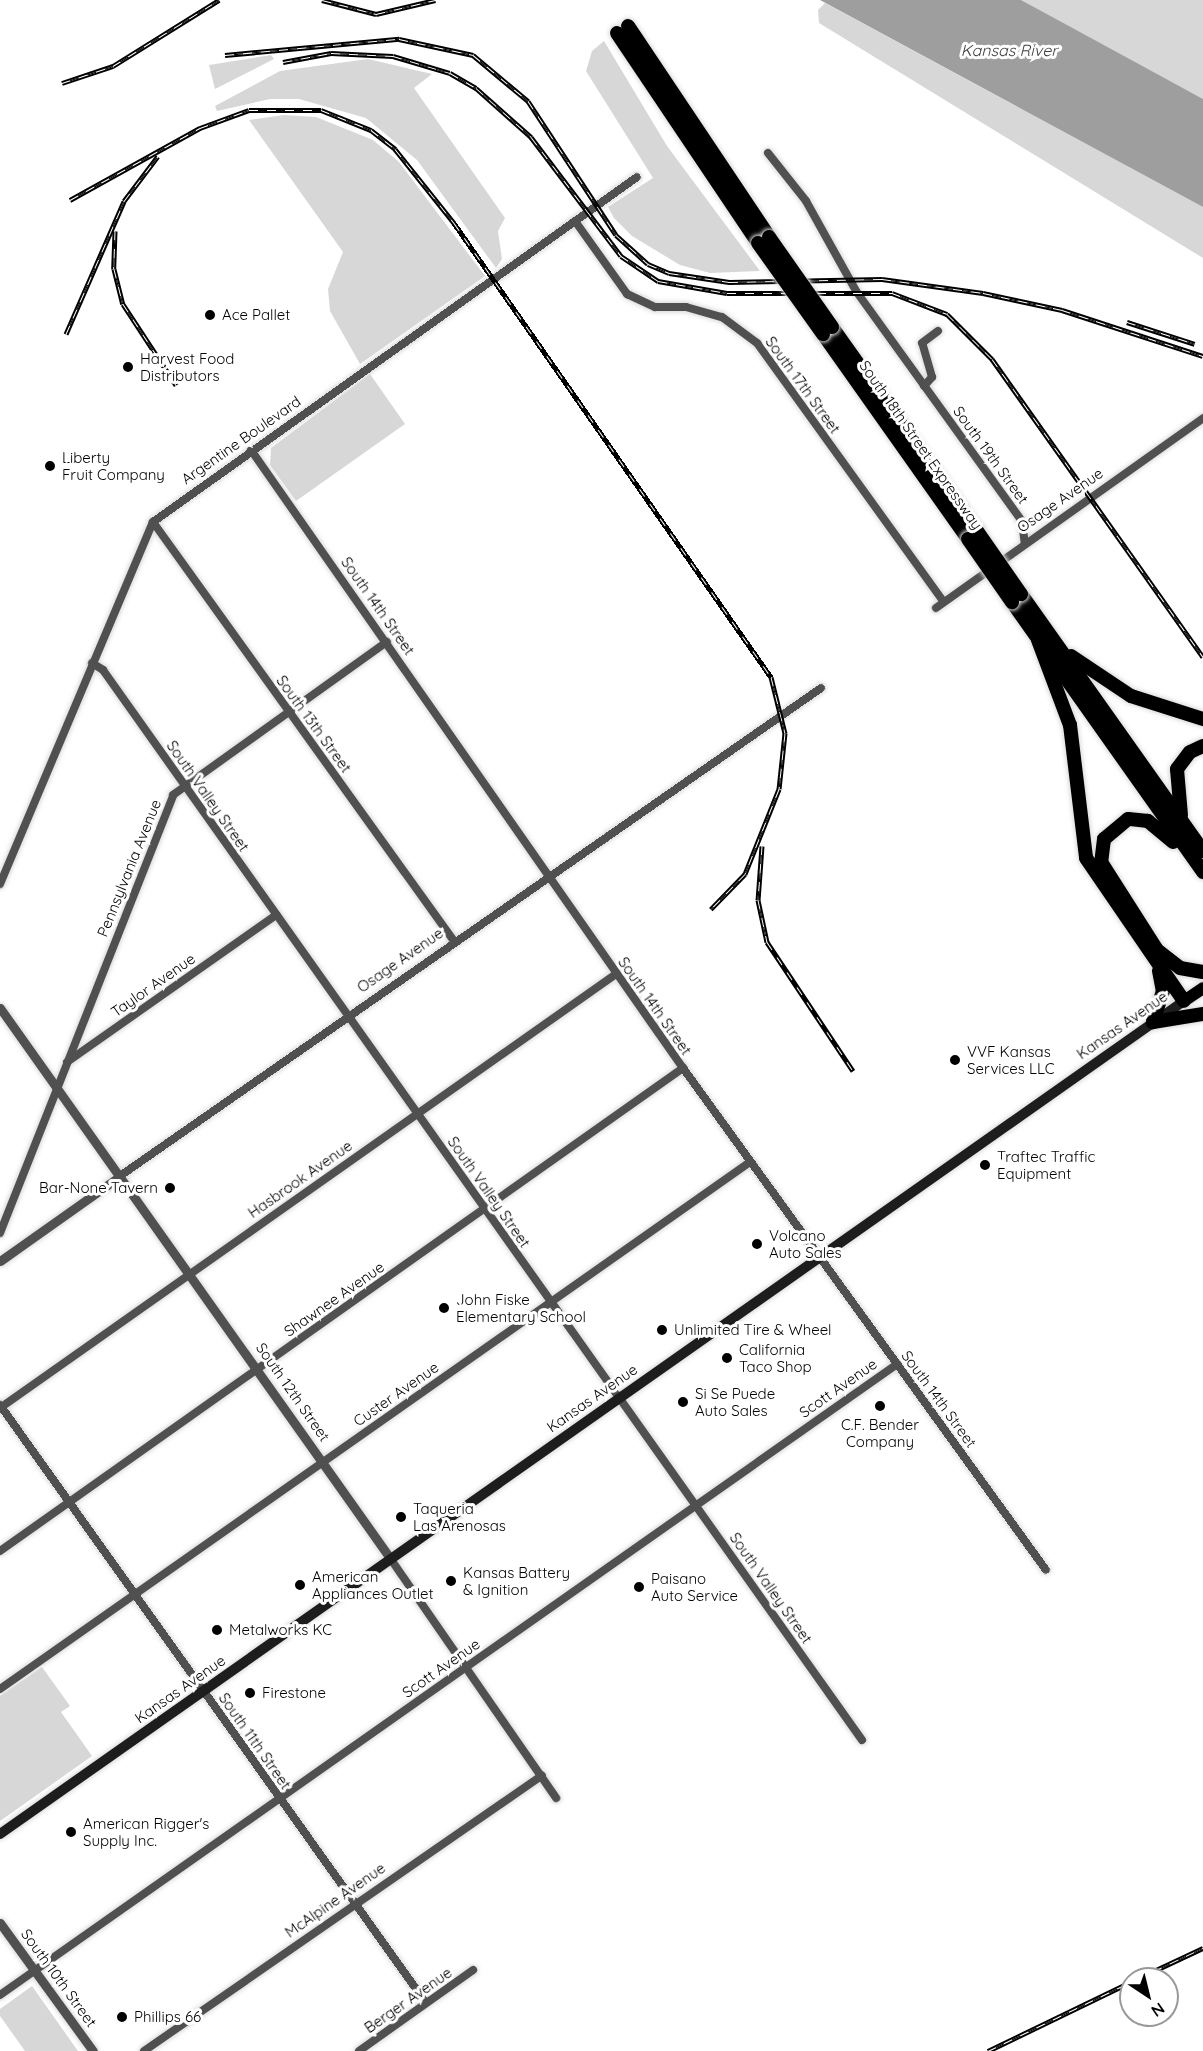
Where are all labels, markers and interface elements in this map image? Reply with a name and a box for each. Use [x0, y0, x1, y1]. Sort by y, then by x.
water label: Kansas River [961, 40, 1057, 60]
place label: Ace Pallet [222, 306, 290, 324]
marker: Ace Pallet [203, 308, 217, 322]
street label: South 17th Street [762, 333, 844, 437]
place label: Harvest Food Distributors [140, 349, 234, 384]
street label: South 18th Street Expressway [856, 357, 986, 533]
marker: Harvest Food Distributors [121, 360, 135, 374]
street label: Argentine Boulevard [178, 392, 304, 488]
street label: South 19th Street [950, 403, 1032, 507]
place label: Liberty Fruit Company [62, 448, 165, 483]
marker: Liberty Fruit Company [43, 459, 57, 473]
street label: Osage Avenue [1014, 464, 1106, 536]
street label: South 14th Street [337, 553, 419, 659]
street label: South 13th Street [273, 672, 355, 776]
street label: South Valley Street [163, 737, 253, 855]
street label: Pennsylvania Avenue [93, 797, 165, 939]
street label: Osage Avenue [354, 924, 446, 996]
street label: Taylor Avenue [107, 949, 199, 1021]
street label: South 14th Street [614, 953, 696, 1059]
street label: Kansas Avenue [1073, 987, 1171, 1063]
place label: VVF Kansas Services LLC [967, 1042, 1055, 1077]
marker: VVF Kansas Services LLC [948, 1053, 962, 1067]
street label: South Valley Street [444, 1133, 534, 1251]
street label: Hasbrook Avenue [244, 1136, 356, 1222]
place label: Traftec Traffic Equipment [997, 1147, 1095, 1182]
marker: Traftec Traffic Equipment [978, 1158, 992, 1172]
place label: Bar-None Tavern [39, 1179, 158, 1197]
marker: Bar-None Tavern [163, 1181, 177, 1195]
place label: Volcano Auto Sales [769, 1226, 842, 1261]
marker: Volcano Auto Sales [750, 1237, 764, 1251]
street label: Shawnee Avenue [280, 1258, 388, 1340]
place label: John Fiske Elementary School [456, 1290, 586, 1325]
marker: John Fiske Elementary School [437, 1301, 451, 1315]
place label: Unlimited Tire & Wheel [674, 1321, 832, 1339]
marker: Unlimited Tire & Wheel [655, 1323, 669, 1337]
street label: South 12th Street [252, 1339, 334, 1445]
place label: California Taco Shop [739, 1340, 812, 1375]
street label: South 14th Street [898, 1347, 980, 1451]
marker: California Taco Shop [720, 1351, 734, 1365]
street label: Scott Avenue [796, 1355, 880, 1421]
street label: Custer Avenue [350, 1358, 442, 1430]
street label: Kansas Avenue [543, 1360, 641, 1436]
place label: Si Se Puede Auto Sales [695, 1384, 775, 1419]
marker: Si Se Puede Auto Sales [676, 1395, 690, 1409]
marker: C.F. Bender Company [873, 1399, 887, 1413]
place label: C.F. Bender Company [841, 1415, 919, 1450]
place label: Taqueria Las Arenosas [413, 1499, 506, 1534]
marker: Taqueria Las Arenosas [394, 1510, 408, 1524]
street label: South Valley Street [726, 1529, 816, 1647]
place label: Kansas Battery & Ignition [463, 1563, 570, 1598]
place label: American Appliances Outlet [312, 1567, 434, 1602]
place label: Paisano Auto Service [651, 1569, 738, 1604]
marker: Kansas Battery & Ignition [444, 1574, 458, 1588]
marker: American Appliances Outlet [293, 1578, 307, 1592]
marker: Paisano Auto Service [632, 1580, 646, 1594]
place label: Metalworks KC [229, 1621, 332, 1639]
marker: Metalworks KC [210, 1623, 224, 1637]
street label: Scott Avenue [399, 1635, 483, 1701]
street label: Kansas Avenue [131, 1651, 229, 1727]
place label: Firestone [262, 1684, 326, 1702]
marker: Firestone [243, 1686, 257, 1700]
street label: South 11th Street [215, 1689, 295, 1793]
place label: American Rigger's Supply Inc. [83, 1814, 209, 1849]
marker: American Rigger's Supply Inc. [64, 1825, 78, 1839]
street label: McAlpine Avenue [281, 1859, 389, 1941]
street label: South 10th Street [17, 1925, 101, 2031]
street label: Berger Avenue [361, 1963, 455, 2037]
north arrow [1119, 1967, 1179, 2027]
text: N [1148, 1999, 1169, 2022]
place label: Phillips 66 [134, 2008, 201, 2026]
marker: Phillips 66 [115, 2010, 129, 2024]

